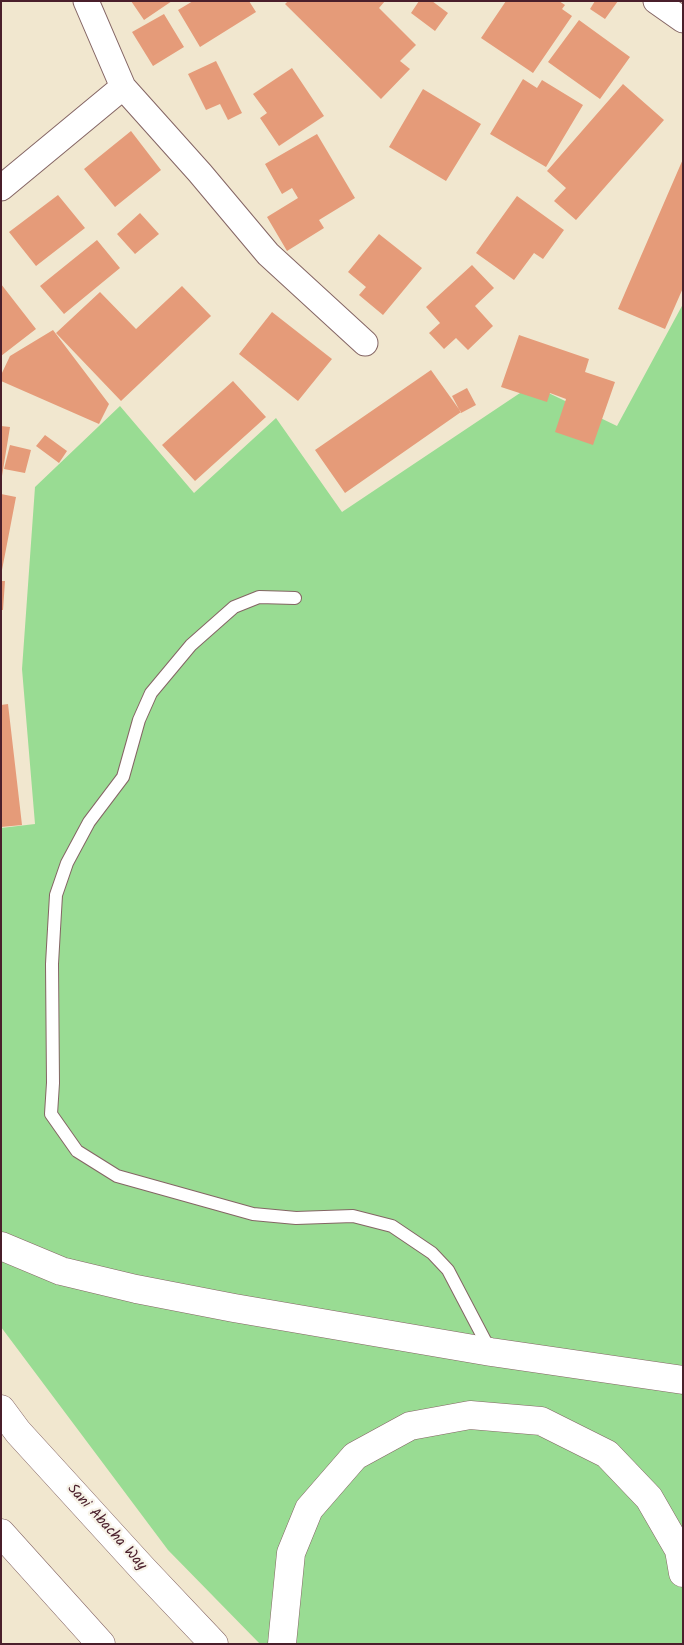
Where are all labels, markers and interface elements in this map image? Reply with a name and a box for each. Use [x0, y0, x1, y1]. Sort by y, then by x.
street label: Sani Abacha Way [62, 1481, 150, 1575]

